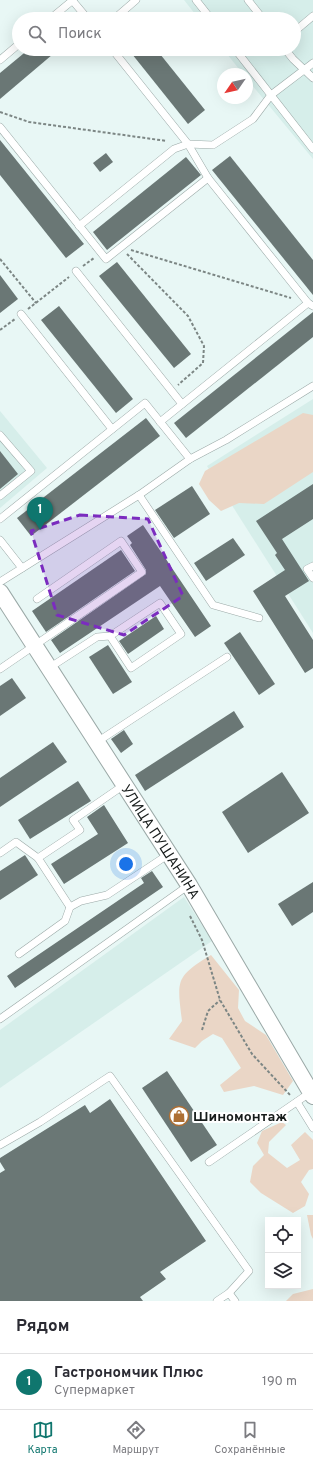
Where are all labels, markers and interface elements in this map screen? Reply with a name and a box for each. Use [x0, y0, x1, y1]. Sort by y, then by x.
search box [12, 12, 301, 56]
icon: search [26, 23, 48, 45]
text: Поиск [58, 25, 102, 44]
north arrow [217, 68, 253, 104]
pin: 1 [27, 497, 53, 530]
street label: УЛИЦА ПУШАНИНА [117, 782, 203, 903]
your location [116, 854, 136, 874]
shop icon: Шиномонтаж [168, 1105, 190, 1127]
place label: Шиномонтаж [193, 1109, 287, 1126]
map controls [265, 1217, 301, 1289]
button: locate [265, 1217, 301, 1253]
button: layers [265, 1253, 301, 1289]
text: Рядом [16, 1316, 69, 1338]
text: Гастрономчик Плюс [54, 1364, 204, 1383]
text: 1 [26, 1374, 32, 1390]
text: 190 m [262, 1374, 297, 1390]
text: Супермаркет [54, 1383, 135, 1399]
tab: Карта [27, 1419, 58, 1457]
tab: Маршрут [112, 1419, 159, 1457]
tab: Сохранённые [214, 1419, 286, 1457]

